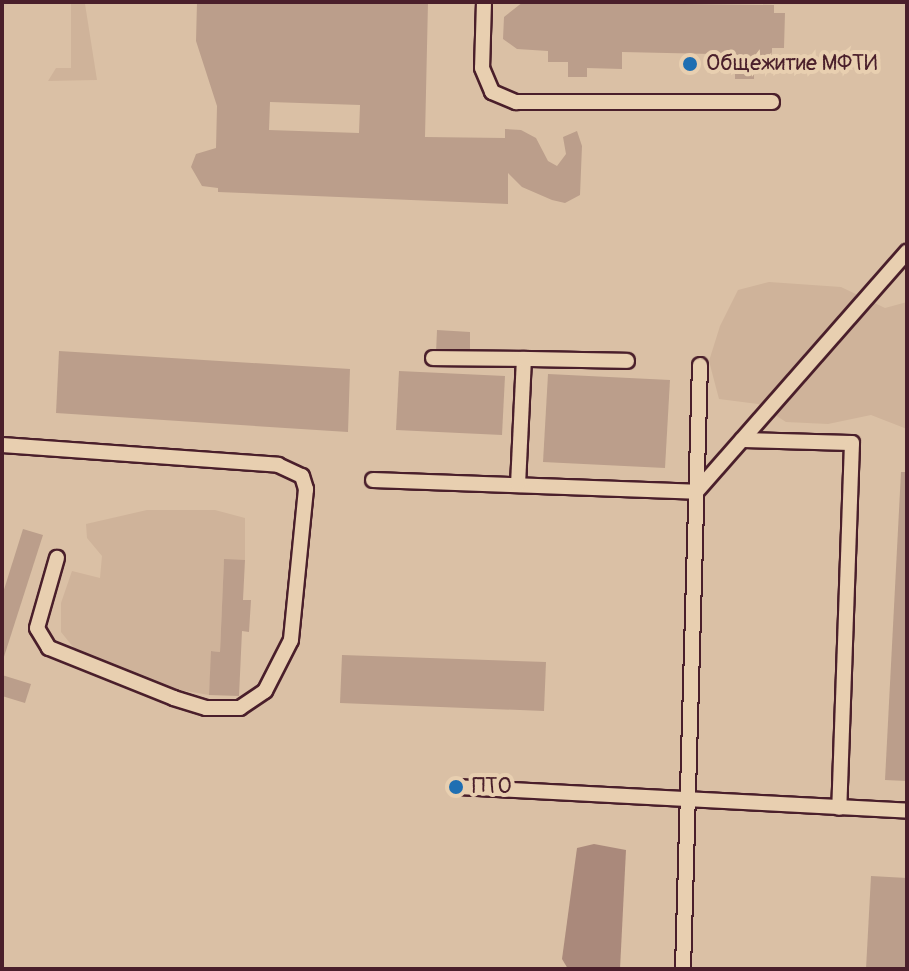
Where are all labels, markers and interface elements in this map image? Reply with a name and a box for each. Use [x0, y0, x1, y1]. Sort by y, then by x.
place label: Общежитие МФТИ [706, 51, 878, 77]
marker: Общежитие МФТИ [681, 55, 699, 73]
place label: ПТО [472, 774, 511, 800]
marker: ПТО [447, 778, 465, 796]

